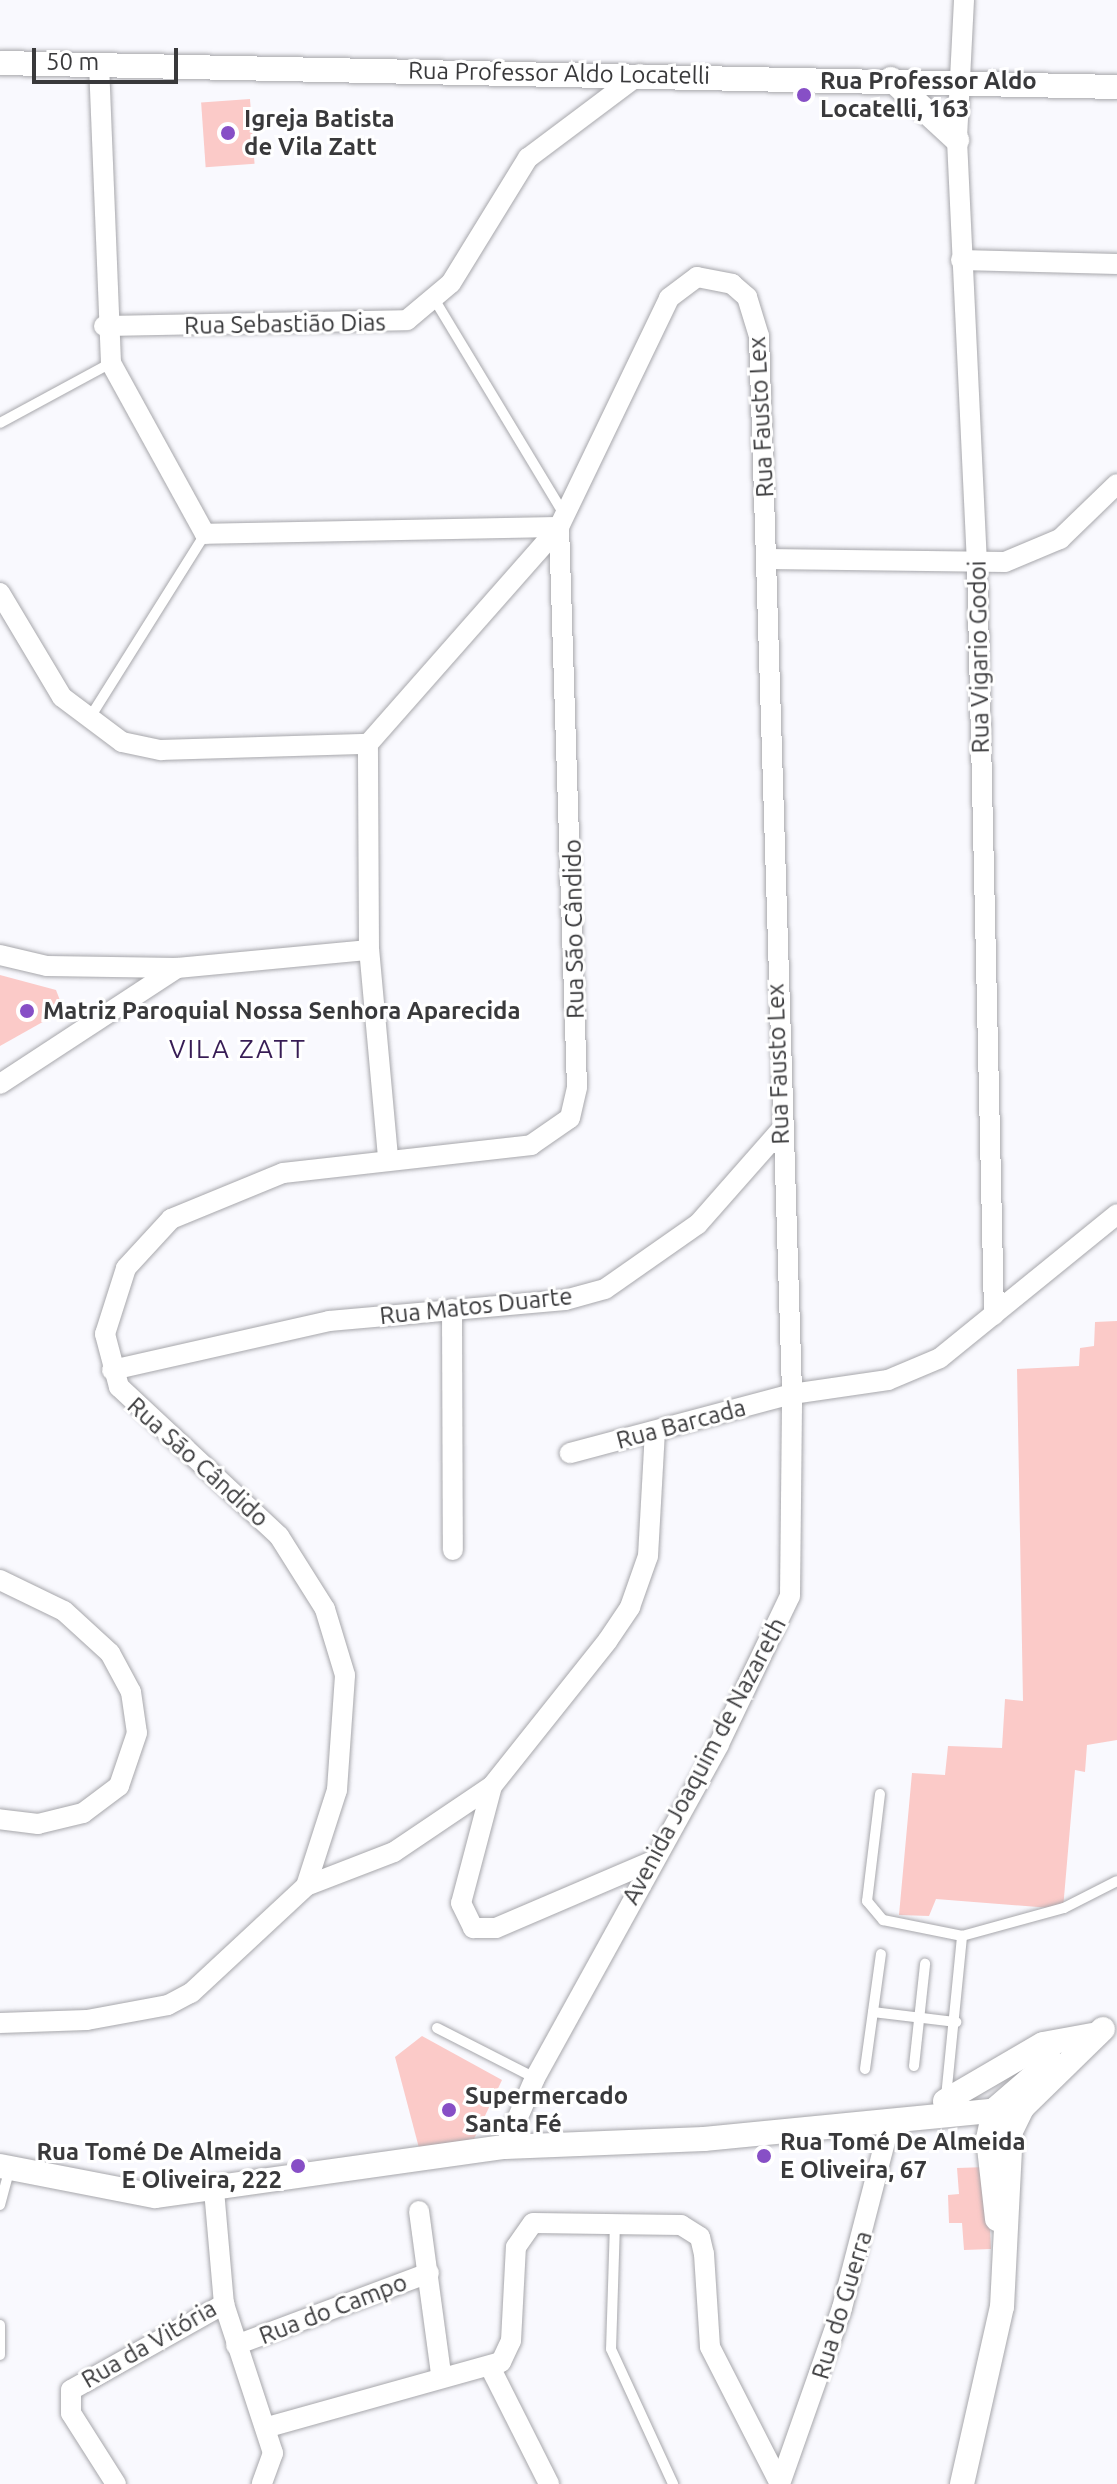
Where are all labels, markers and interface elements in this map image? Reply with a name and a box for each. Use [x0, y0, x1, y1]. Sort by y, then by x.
scale bar [36, 32, 182, 82]
text: 50 m [46, 48, 99, 75]
street label: Rua Professor Aldo Locatelli [408, 56, 710, 90]
place label: Rua Professor Aldo Locatelli, 163 [820, 67, 1037, 123]
marker: Rua Professor Aldo Locatelli, 163 [795, 86, 813, 104]
place label: Igreja Batista de Vila Zatt [244, 105, 395, 161]
marker: Igreja Batista de Vila Zatt [219, 124, 237, 142]
street label: Rua Sebastião Dias [184, 308, 386, 340]
street label: Rua Fausto Lex [742, 336, 780, 498]
street label: Rua Vigario Godoi [963, 560, 995, 754]
street label: Rua São Cândido [558, 839, 590, 1019]
street label: Rua Fausto Lex [761, 983, 795, 1145]
place label: Matriz Paroquial Nossa Senhora Aparecida [43, 997, 520, 1025]
marker: Matriz Paroquial Nossa Senhora Aparecida [18, 1002, 36, 1020]
district label: VILA ZATT [169, 1033, 307, 1065]
street label: Rua Matos Duarte [378, 1282, 574, 1330]
street label: Rua São Cândido [122, 1391, 274, 1533]
street label: Rua Barcada [613, 1393, 749, 1455]
street label: Avenida Joaquim de Nazareth [616, 1613, 792, 1909]
place label: Supermercado Santa Fé [465, 2082, 628, 2138]
marker: Supermercado Santa Fé [440, 2101, 458, 2119]
place label: Rua Tomé De Almeida E Oliveira, 67 [780, 2128, 1025, 2184]
place label: Rua Tomé De Almeida E Oliveira, 222 [37, 2138, 282, 2194]
marker: Rua Tomé De Almeida E Oliveira, 67 [755, 2147, 773, 2165]
marker: Rua Tomé De Almeida E Oliveira, 222 [289, 2157, 307, 2175]
street label: Rua do Guerra [806, 2227, 878, 2383]
street label: Rua do Campo [255, 2268, 411, 2350]
street label: Rua da Vitória [76, 2294, 222, 2394]

